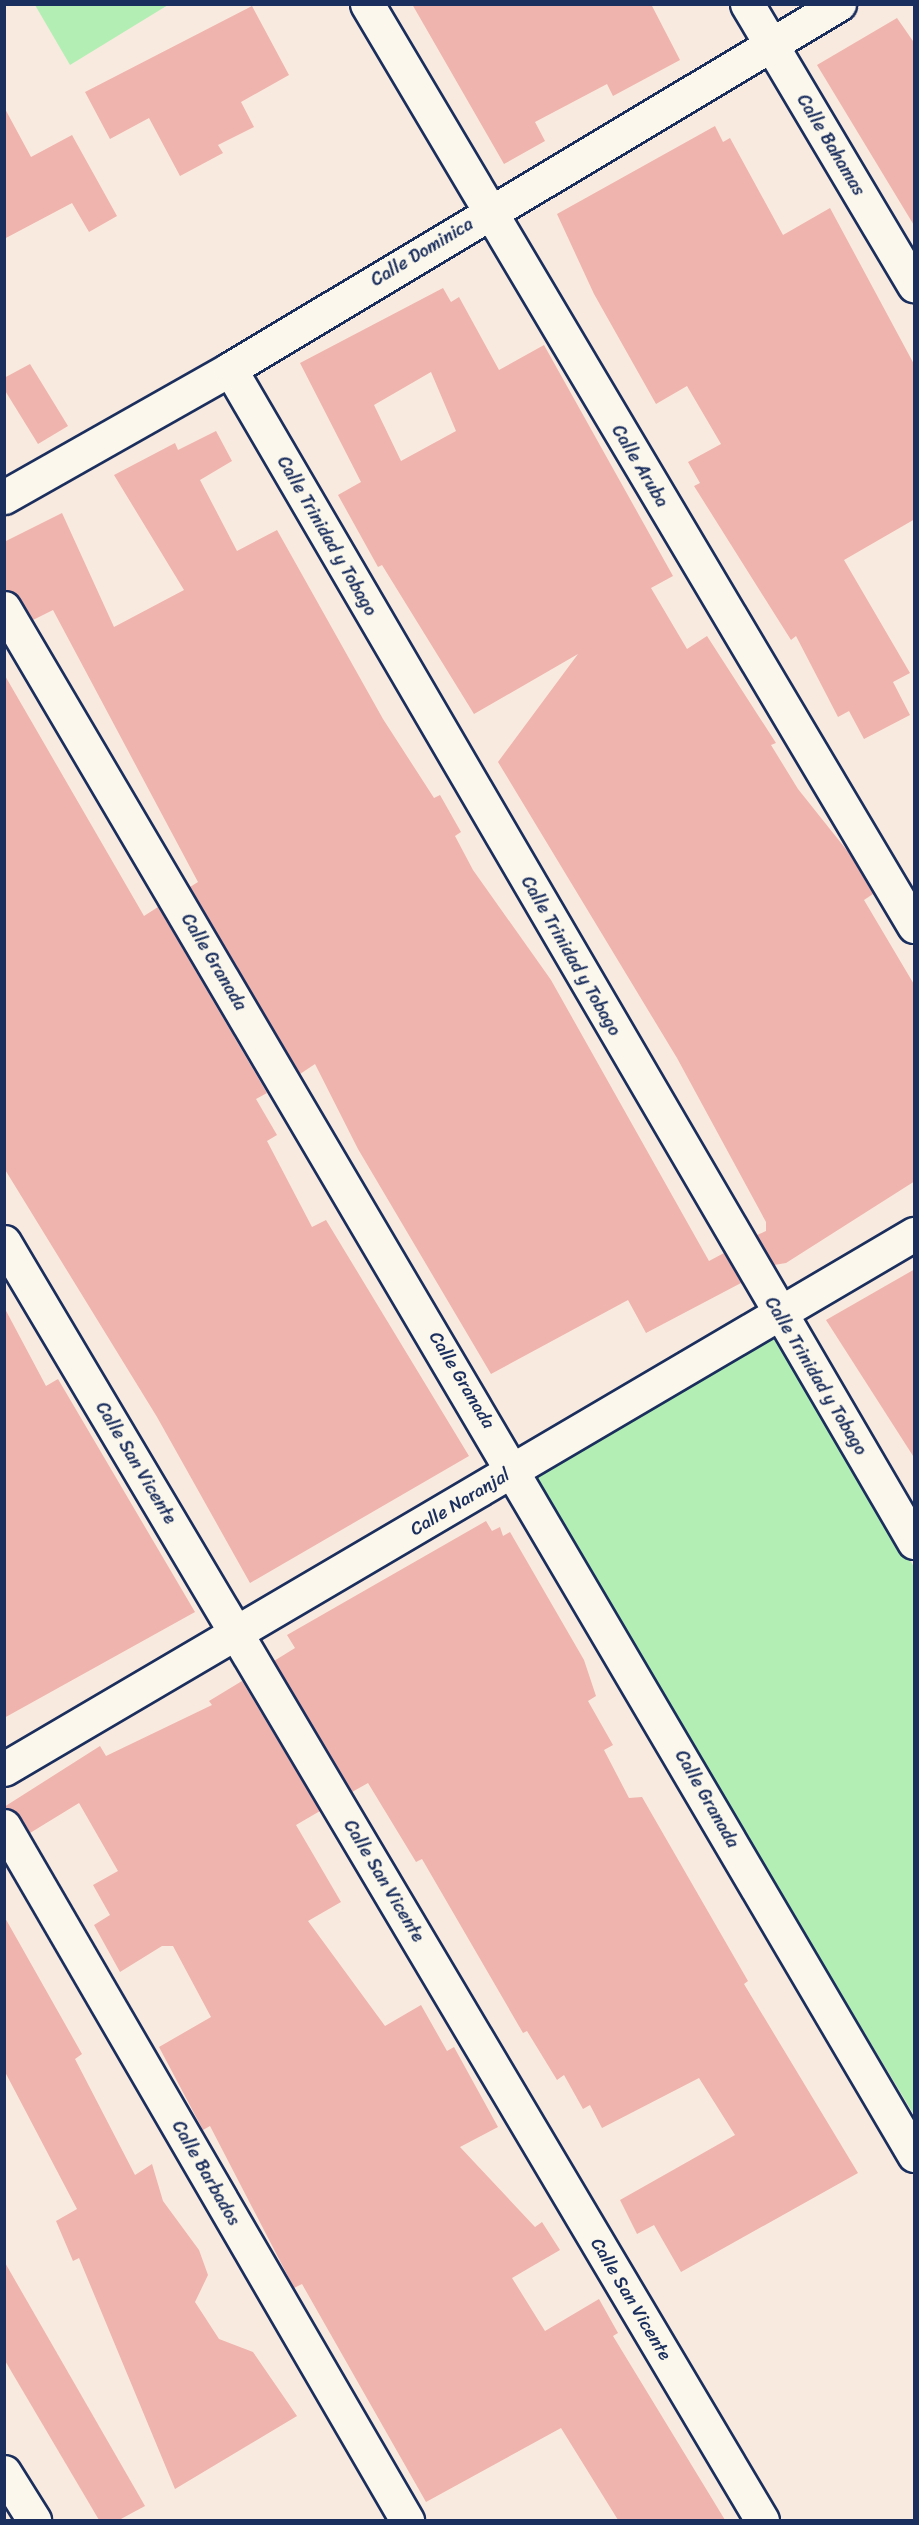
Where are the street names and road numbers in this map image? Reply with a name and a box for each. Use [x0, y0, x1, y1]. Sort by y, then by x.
street label: Calle Bahamas [792, 91, 870, 199]
street label: Calle Dominica [367, 213, 477, 291]
street label: Calle Aruba [607, 421, 673, 511]
street label: Calle Trinidad y Tobago [272, 452, 382, 620]
street label: Calle Trinidad y Tobago [516, 872, 626, 1040]
street label: Calle Granada [177, 910, 251, 1014]
street label: Calle Trinidad y Tobago [760, 1293, 872, 1459]
street label: Calle Granada [425, 1328, 499, 1432]
street label: Calle San Vicente [91, 1398, 181, 1528]
street label: Calle Naranjal [407, 1464, 513, 1540]
street label: Calle Granada [670, 1746, 744, 1852]
street label: Calle San Vicente [339, 1816, 429, 1946]
street label: Calle Barbados [167, 2117, 245, 2229]
street label: Calle San Vicente [586, 2234, 676, 2364]

